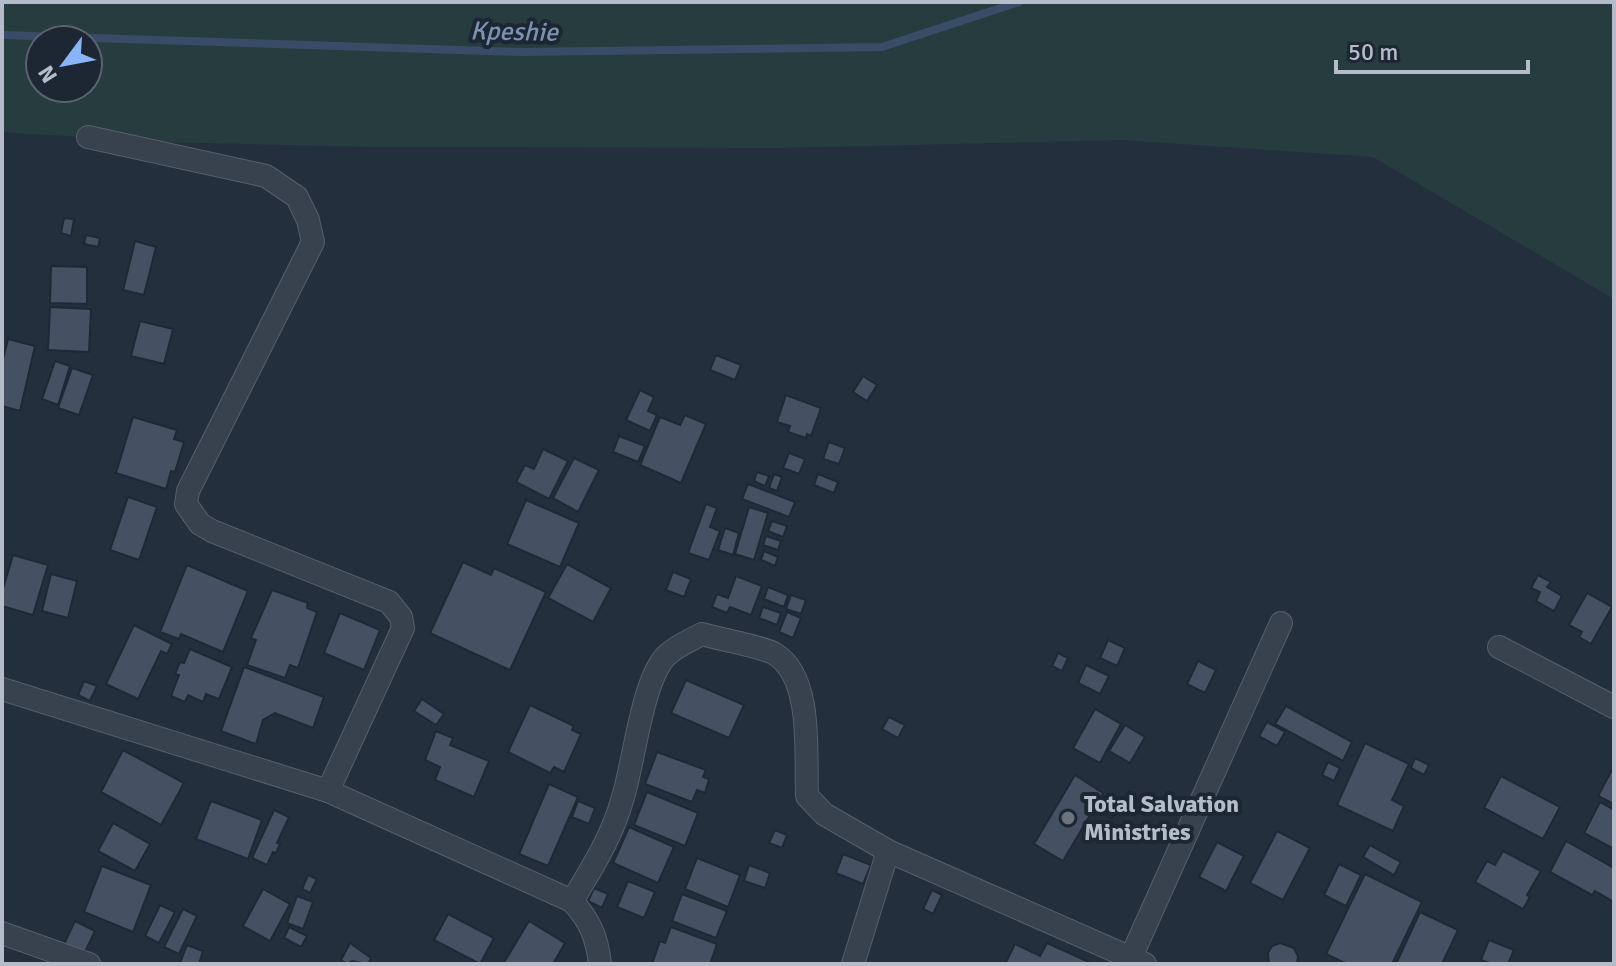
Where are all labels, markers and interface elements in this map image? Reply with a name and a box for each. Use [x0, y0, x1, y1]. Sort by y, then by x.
water label: Kpeshie [470, 15, 560, 49]
north arrow [24, 24, 104, 104]
scale bar [1336, 24, 1528, 74]
text: 50 m [1348, 37, 1398, 67]
text: N [32, 61, 63, 88]
place label: Total Salvation Ministries [1084, 789, 1239, 847]
marker: Total Salvation Ministries [1059, 809, 1077, 827]

